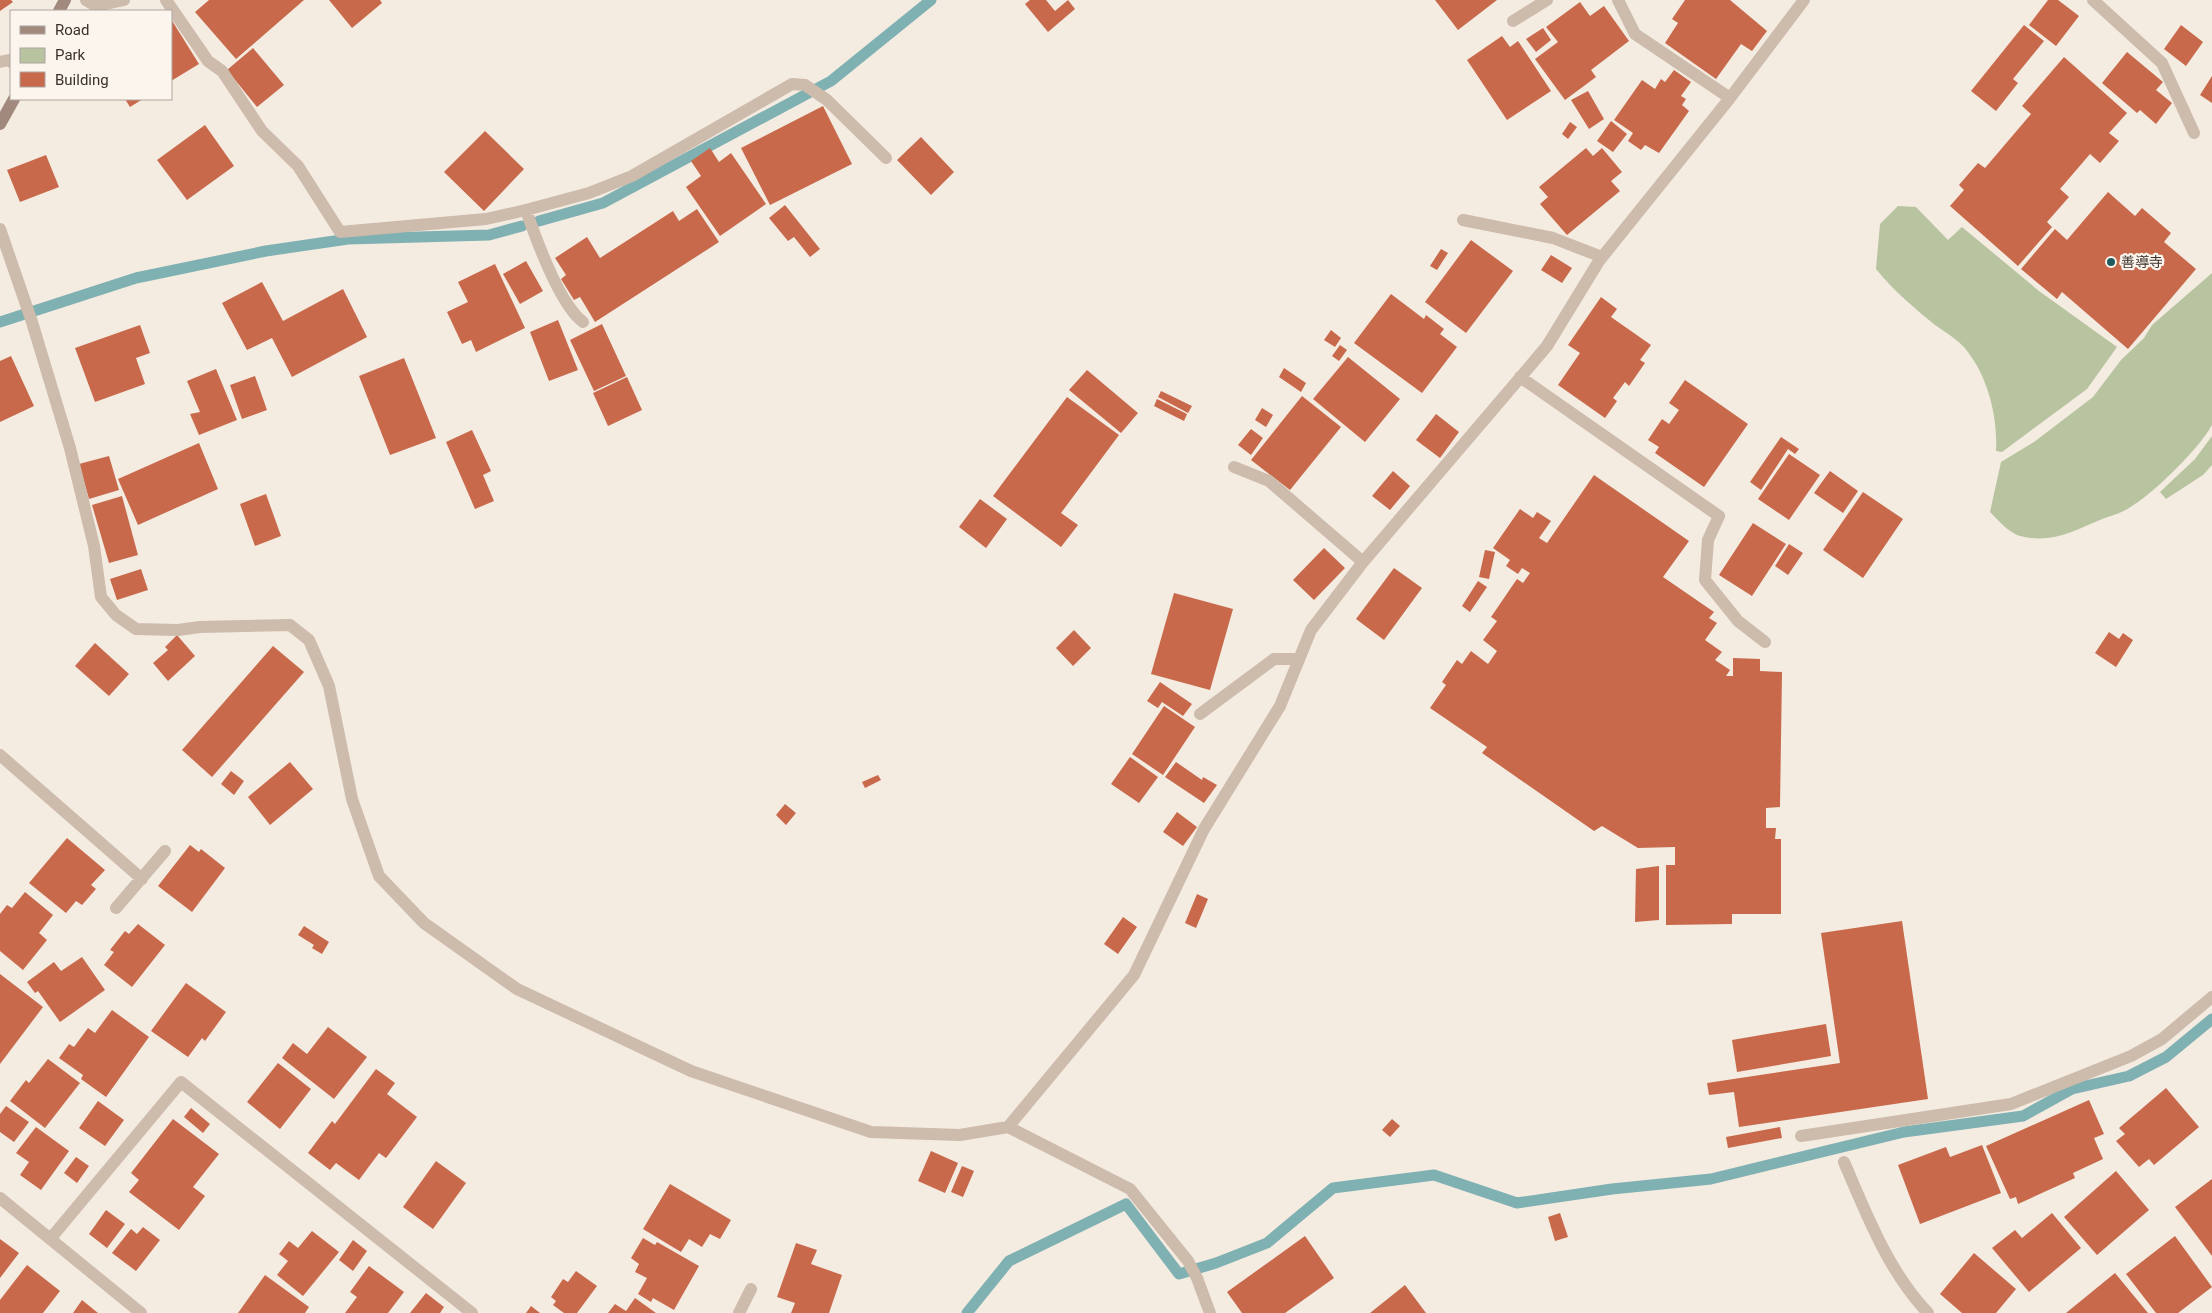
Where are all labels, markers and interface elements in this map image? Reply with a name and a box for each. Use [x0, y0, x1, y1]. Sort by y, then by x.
legend [10, 10, 172, 100]
text: Road [55, 21, 89, 39]
text: Park [55, 46, 86, 64]
text: Building [55, 71, 109, 89]
place label: 善導寺 [2121, 254, 2163, 270]
marker: 善導寺 [2105, 256, 2117, 268]

